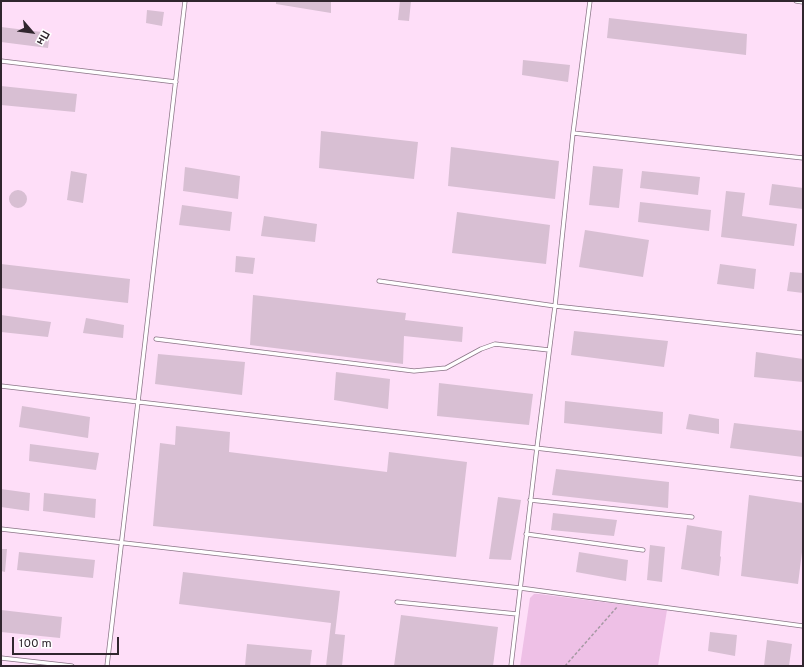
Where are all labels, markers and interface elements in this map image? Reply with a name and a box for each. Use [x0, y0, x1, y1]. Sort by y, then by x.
north arrow [12, 12, 52, 52]
text: Пн [33, 28, 52, 47]
scale bar [14, 629, 121, 655]
text: 100 m [19, 636, 52, 652]

